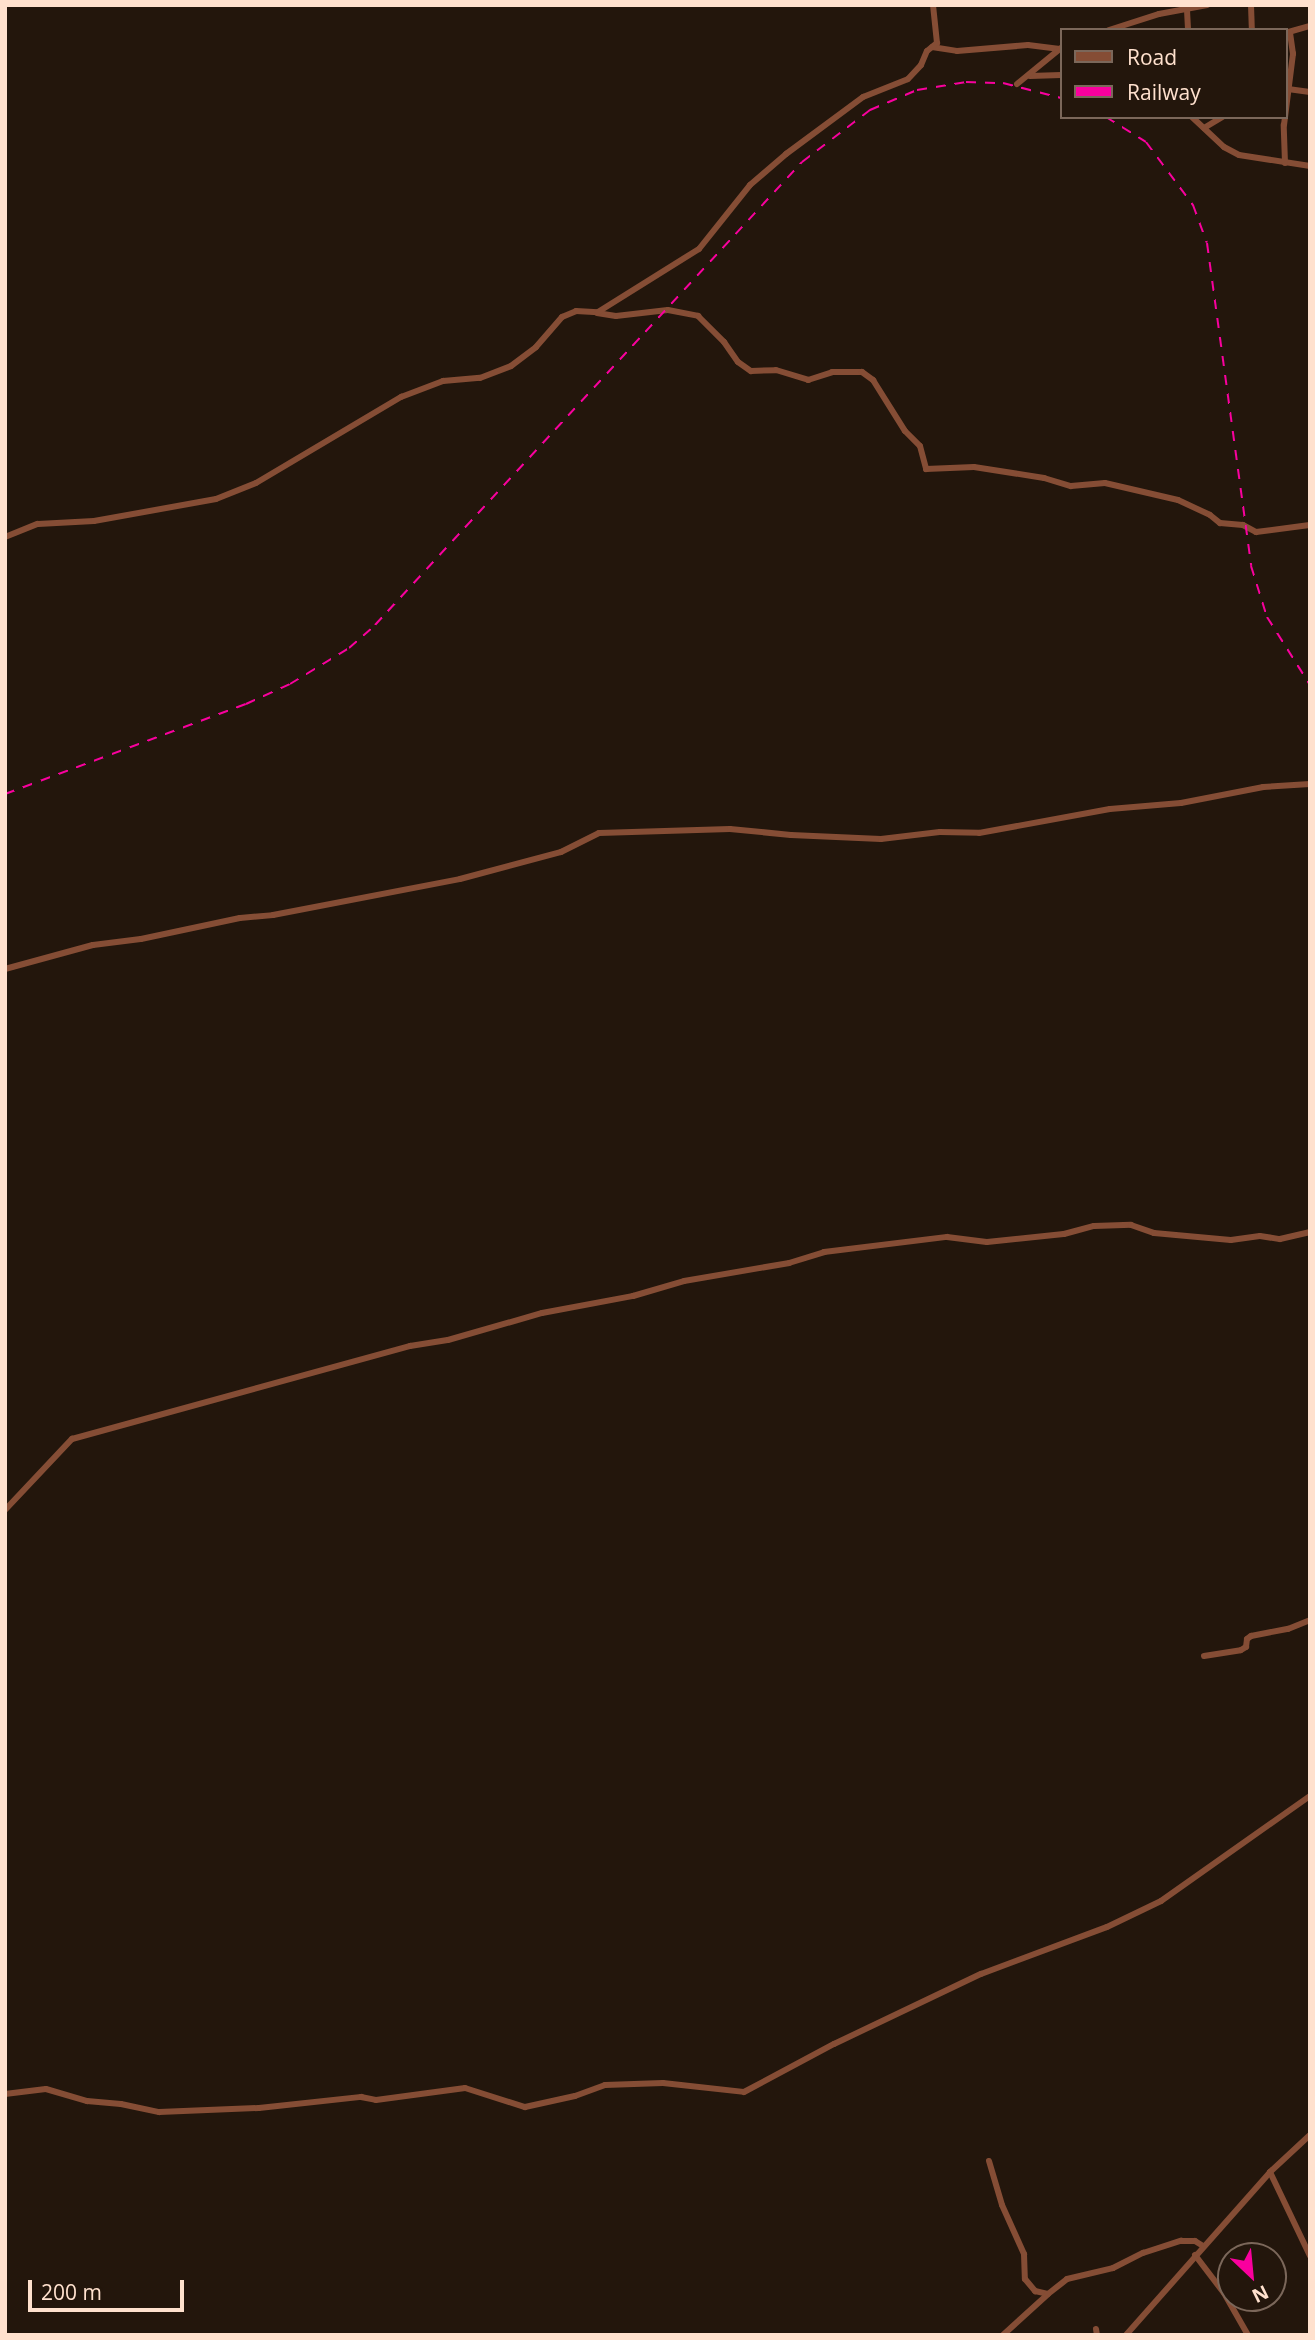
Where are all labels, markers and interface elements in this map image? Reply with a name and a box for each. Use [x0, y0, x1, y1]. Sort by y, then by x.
legend [1060, 28, 1287, 119]
text: Road [1127, 43, 1177, 71]
text: Railway [1127, 78, 1201, 106]
north arrow [1217, 2242, 1287, 2312]
scale bar [32, 2266, 187, 2310]
text: 200 m [41, 2278, 102, 2306]
text: N [1248, 2279, 1273, 2309]

